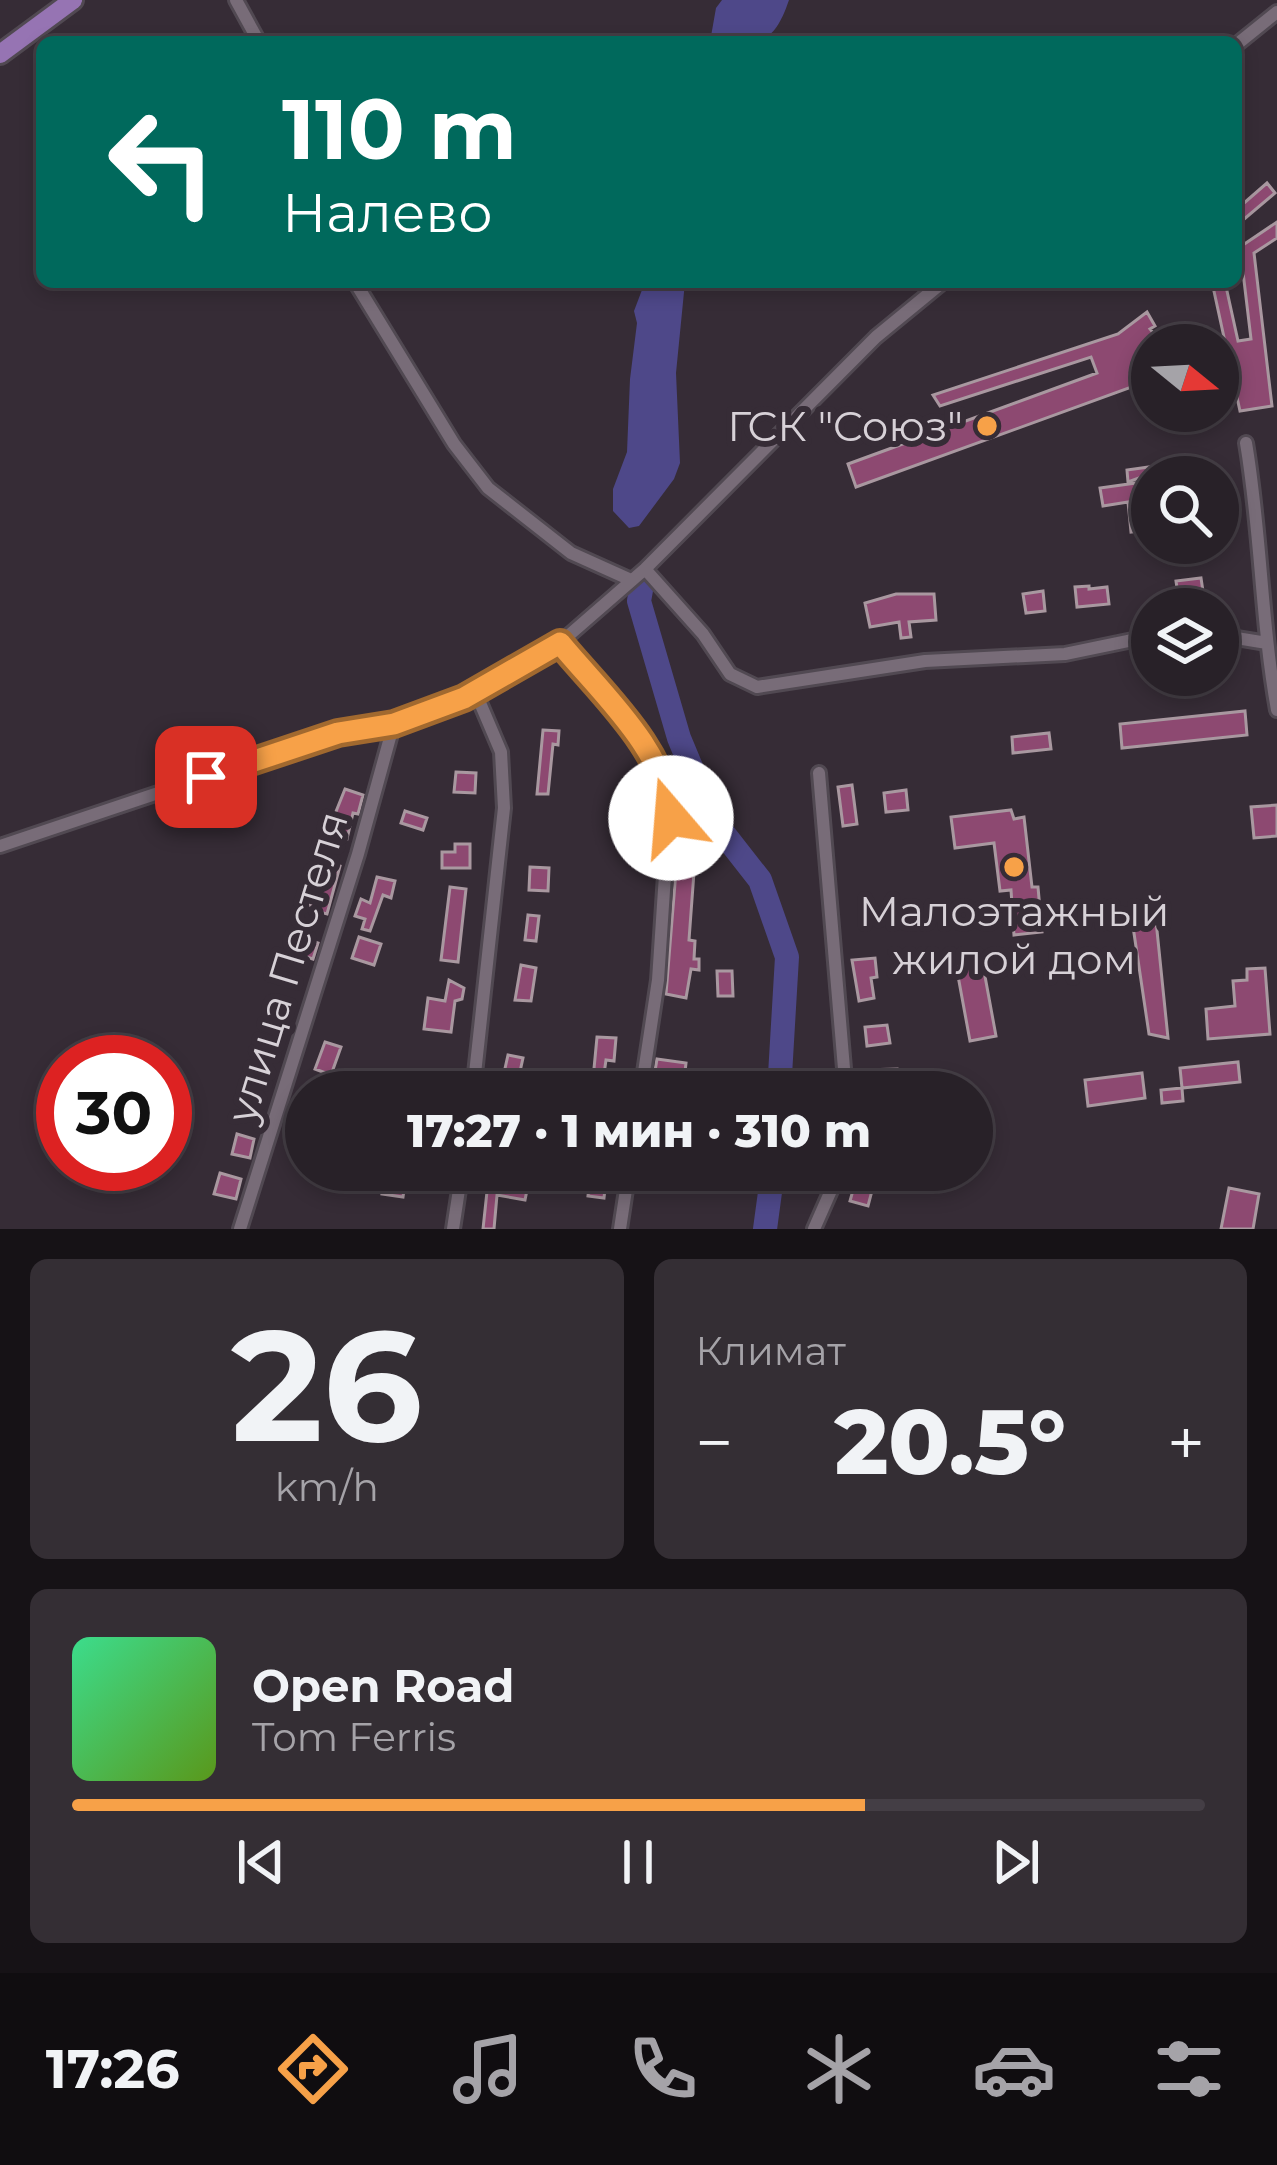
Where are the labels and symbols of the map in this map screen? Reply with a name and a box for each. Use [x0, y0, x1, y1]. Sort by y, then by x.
north arrow [1131, 324, 1239, 432]
place label: ГСК "Союз" [727, 400, 963, 452]
marker: ГСК "Союз" [974, 413, 1000, 439]
pin [155, 726, 257, 828]
position arrow [608, 755, 734, 881]
street label: улица Пестеля [215, 805, 359, 1130]
marker: Малоэтажный жилой дом [1001, 854, 1027, 880]
place label: Малоэтажный жилой дом [859, 885, 1169, 985]
speed limit sign: 30 [36, 1035, 192, 1191]

